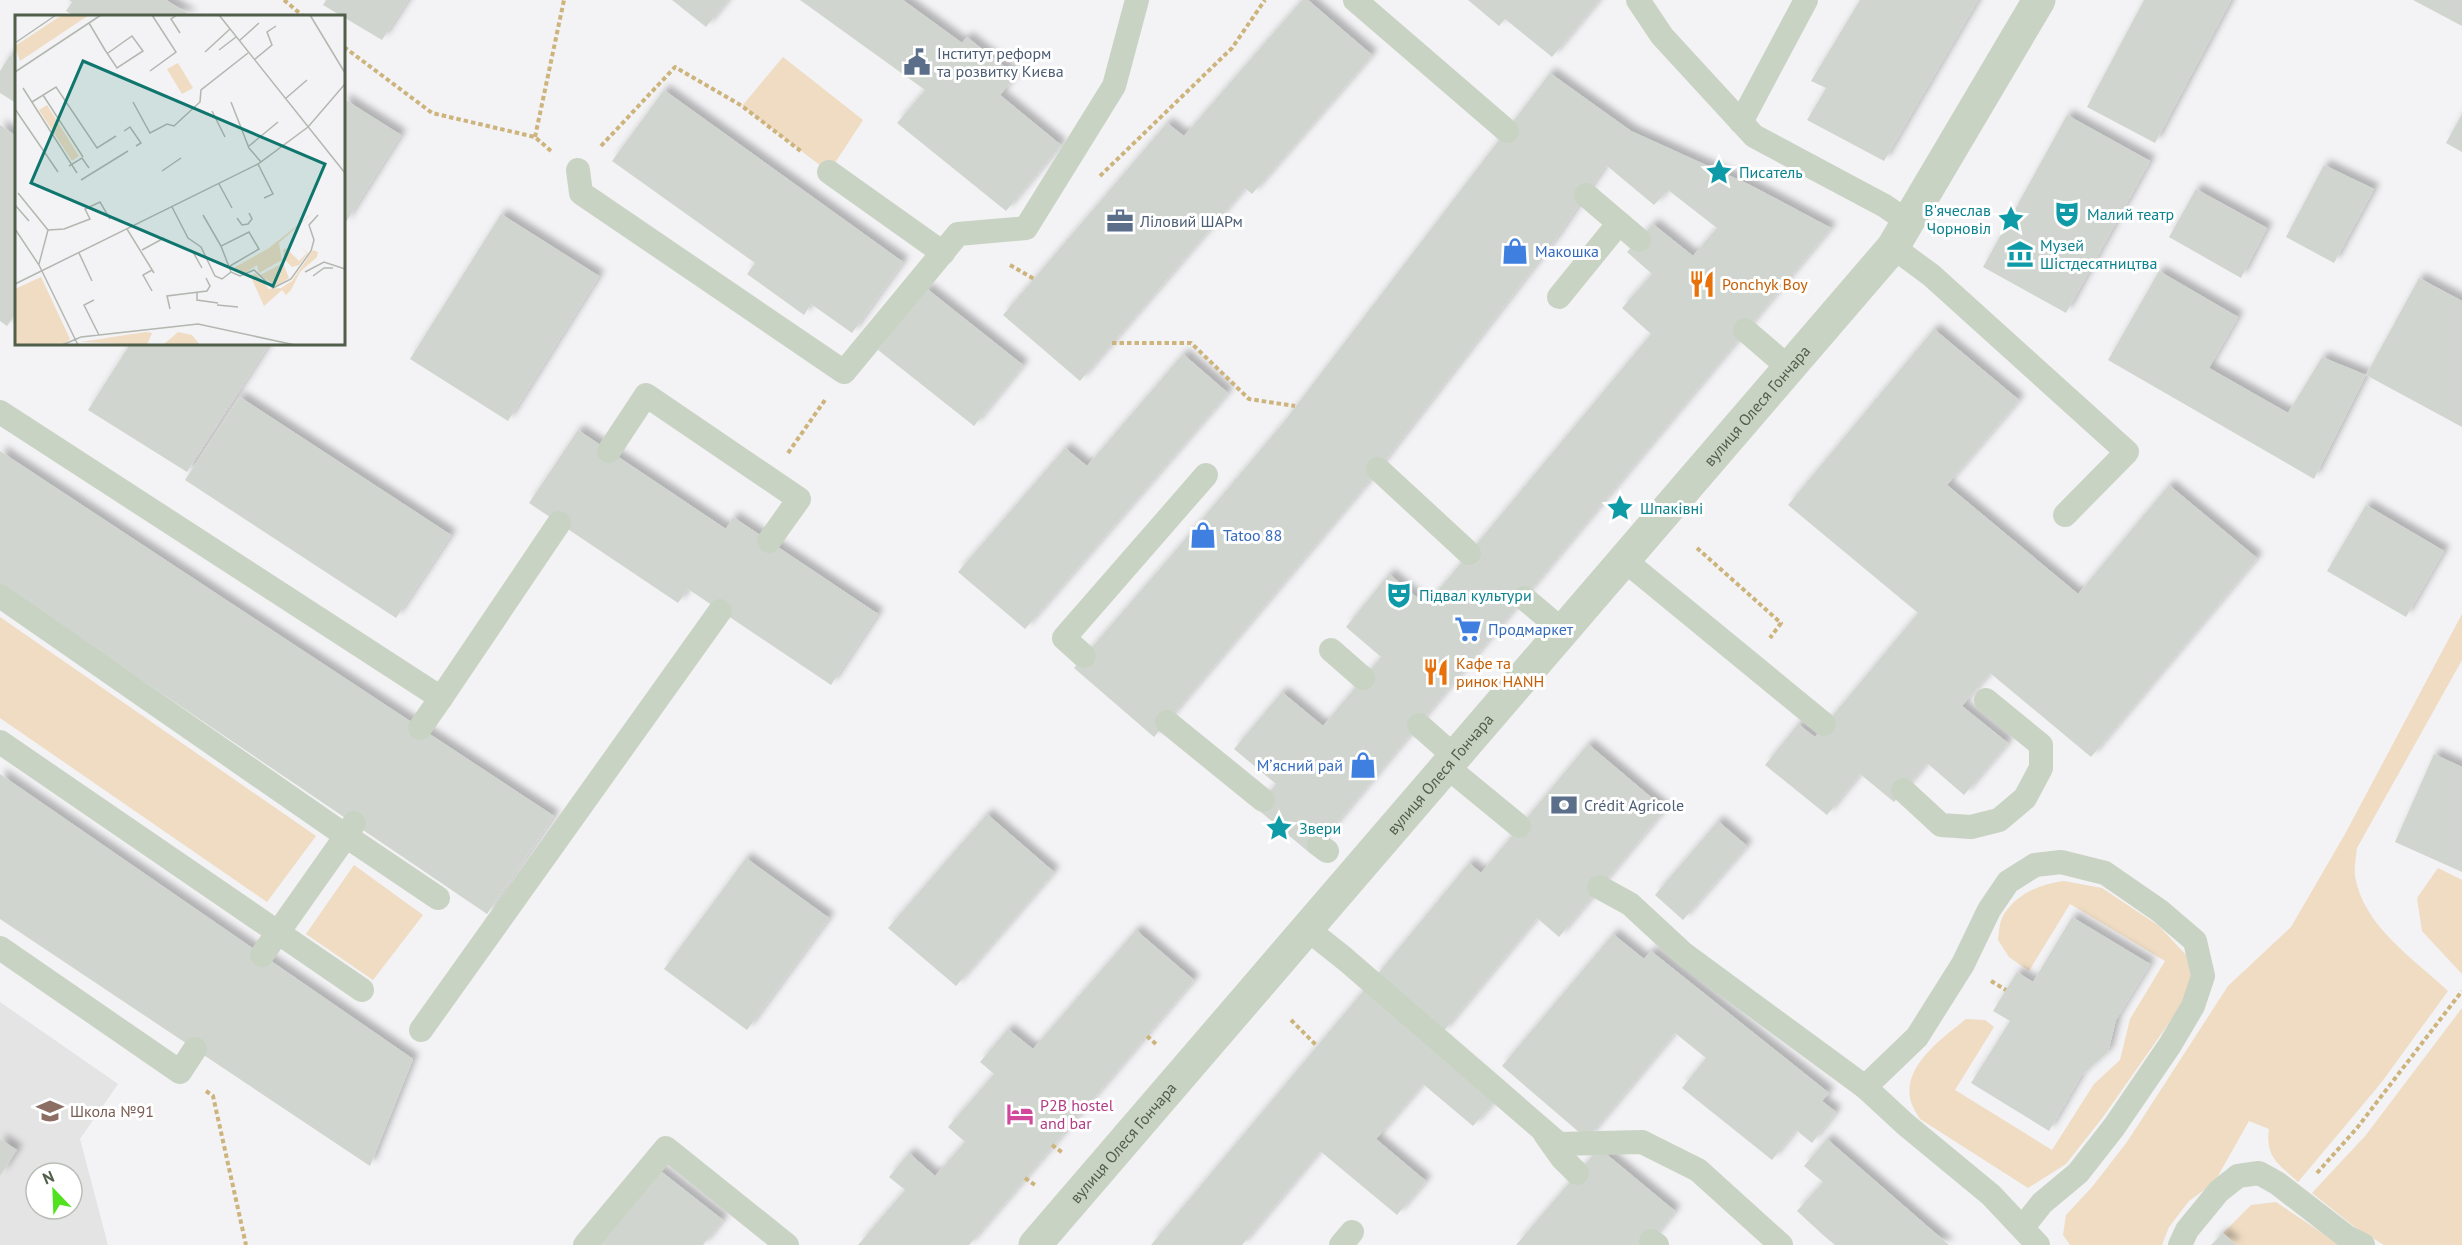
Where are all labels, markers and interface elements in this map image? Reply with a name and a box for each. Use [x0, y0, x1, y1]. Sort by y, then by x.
inset map [15, 15, 345, 345]
place label: Інститут реформ та розвитку Києва [937, 43, 1064, 81]
public building icon: Інститут реформ та розвитку Києва [902, 47, 932, 77]
place icon: Писатель [1704, 157, 1734, 187]
place label: Писатель [1739, 162, 1803, 182]
theatre icon: Малий театр [2052, 199, 2082, 229]
place label: В'ячеслав Чорновіл [1924, 200, 1991, 238]
place icon: В'ячеслав Чорновіл [1996, 204, 2026, 234]
place label: Малий театр [2087, 204, 2174, 224]
office icon: Ліловий ШАРм [1105, 206, 1135, 236]
place label: Ліловий ШАРм [1139, 211, 1243, 231]
place label: Музей Шістдесятництва [2040, 235, 2158, 273]
shop icon: Макошка [1500, 236, 1530, 266]
museum icon: Музей Шістдесятництва [2005, 239, 2035, 269]
place label: Макошка [1535, 241, 1599, 261]
restaurant icon: Ponchyk Boy [1687, 269, 1717, 299]
place label: Ponchyk Boy [1722, 274, 1808, 294]
street label: вулиця Олеся Гончара [1699, 341, 1814, 470]
place icon: Шпаківні [1605, 493, 1635, 523]
place label: Шпаківні [1640, 498, 1703, 518]
shop icon: Tatoo 88 [1188, 520, 1218, 550]
place label: Tatoo 88 [1223, 525, 1282, 545]
theatre icon: Підвал культури [1384, 580, 1414, 610]
place label: Підвал культури [1419, 585, 1532, 605]
supermarket icon: Продмаркет [1453, 614, 1483, 644]
place label: Продмаркет [1488, 619, 1574, 639]
place label: Кафе та ринок HANH [1456, 653, 1544, 691]
restaurant icon: Кафе та ринок HANH [1421, 657, 1451, 687]
street label: вулиця Олеся Гончара [1382, 710, 1497, 839]
shop icon: Мʼясний рай [1348, 750, 1378, 780]
place label: Мʼясний рай [1257, 755, 1343, 775]
bank icon: Crédit Agricole [1549, 790, 1579, 820]
place label: Crédit Agricole [1584, 795, 1684, 815]
place icon: Звери [1264, 813, 1294, 843]
place label: Звери [1299, 818, 1341, 838]
street label: вулиця Олеся Гончара [1065, 1078, 1181, 1207]
place label: P2B hostel and bar [1040, 1095, 1114, 1133]
school or university icon: Школа №91 [35, 1096, 65, 1126]
hotel icon: P2B hostel and bar [1005, 1099, 1035, 1129]
place label: Школа №91 [70, 1101, 154, 1121]
north arrow [24, 1161, 84, 1221]
text: N [39, 1166, 57, 1188]

